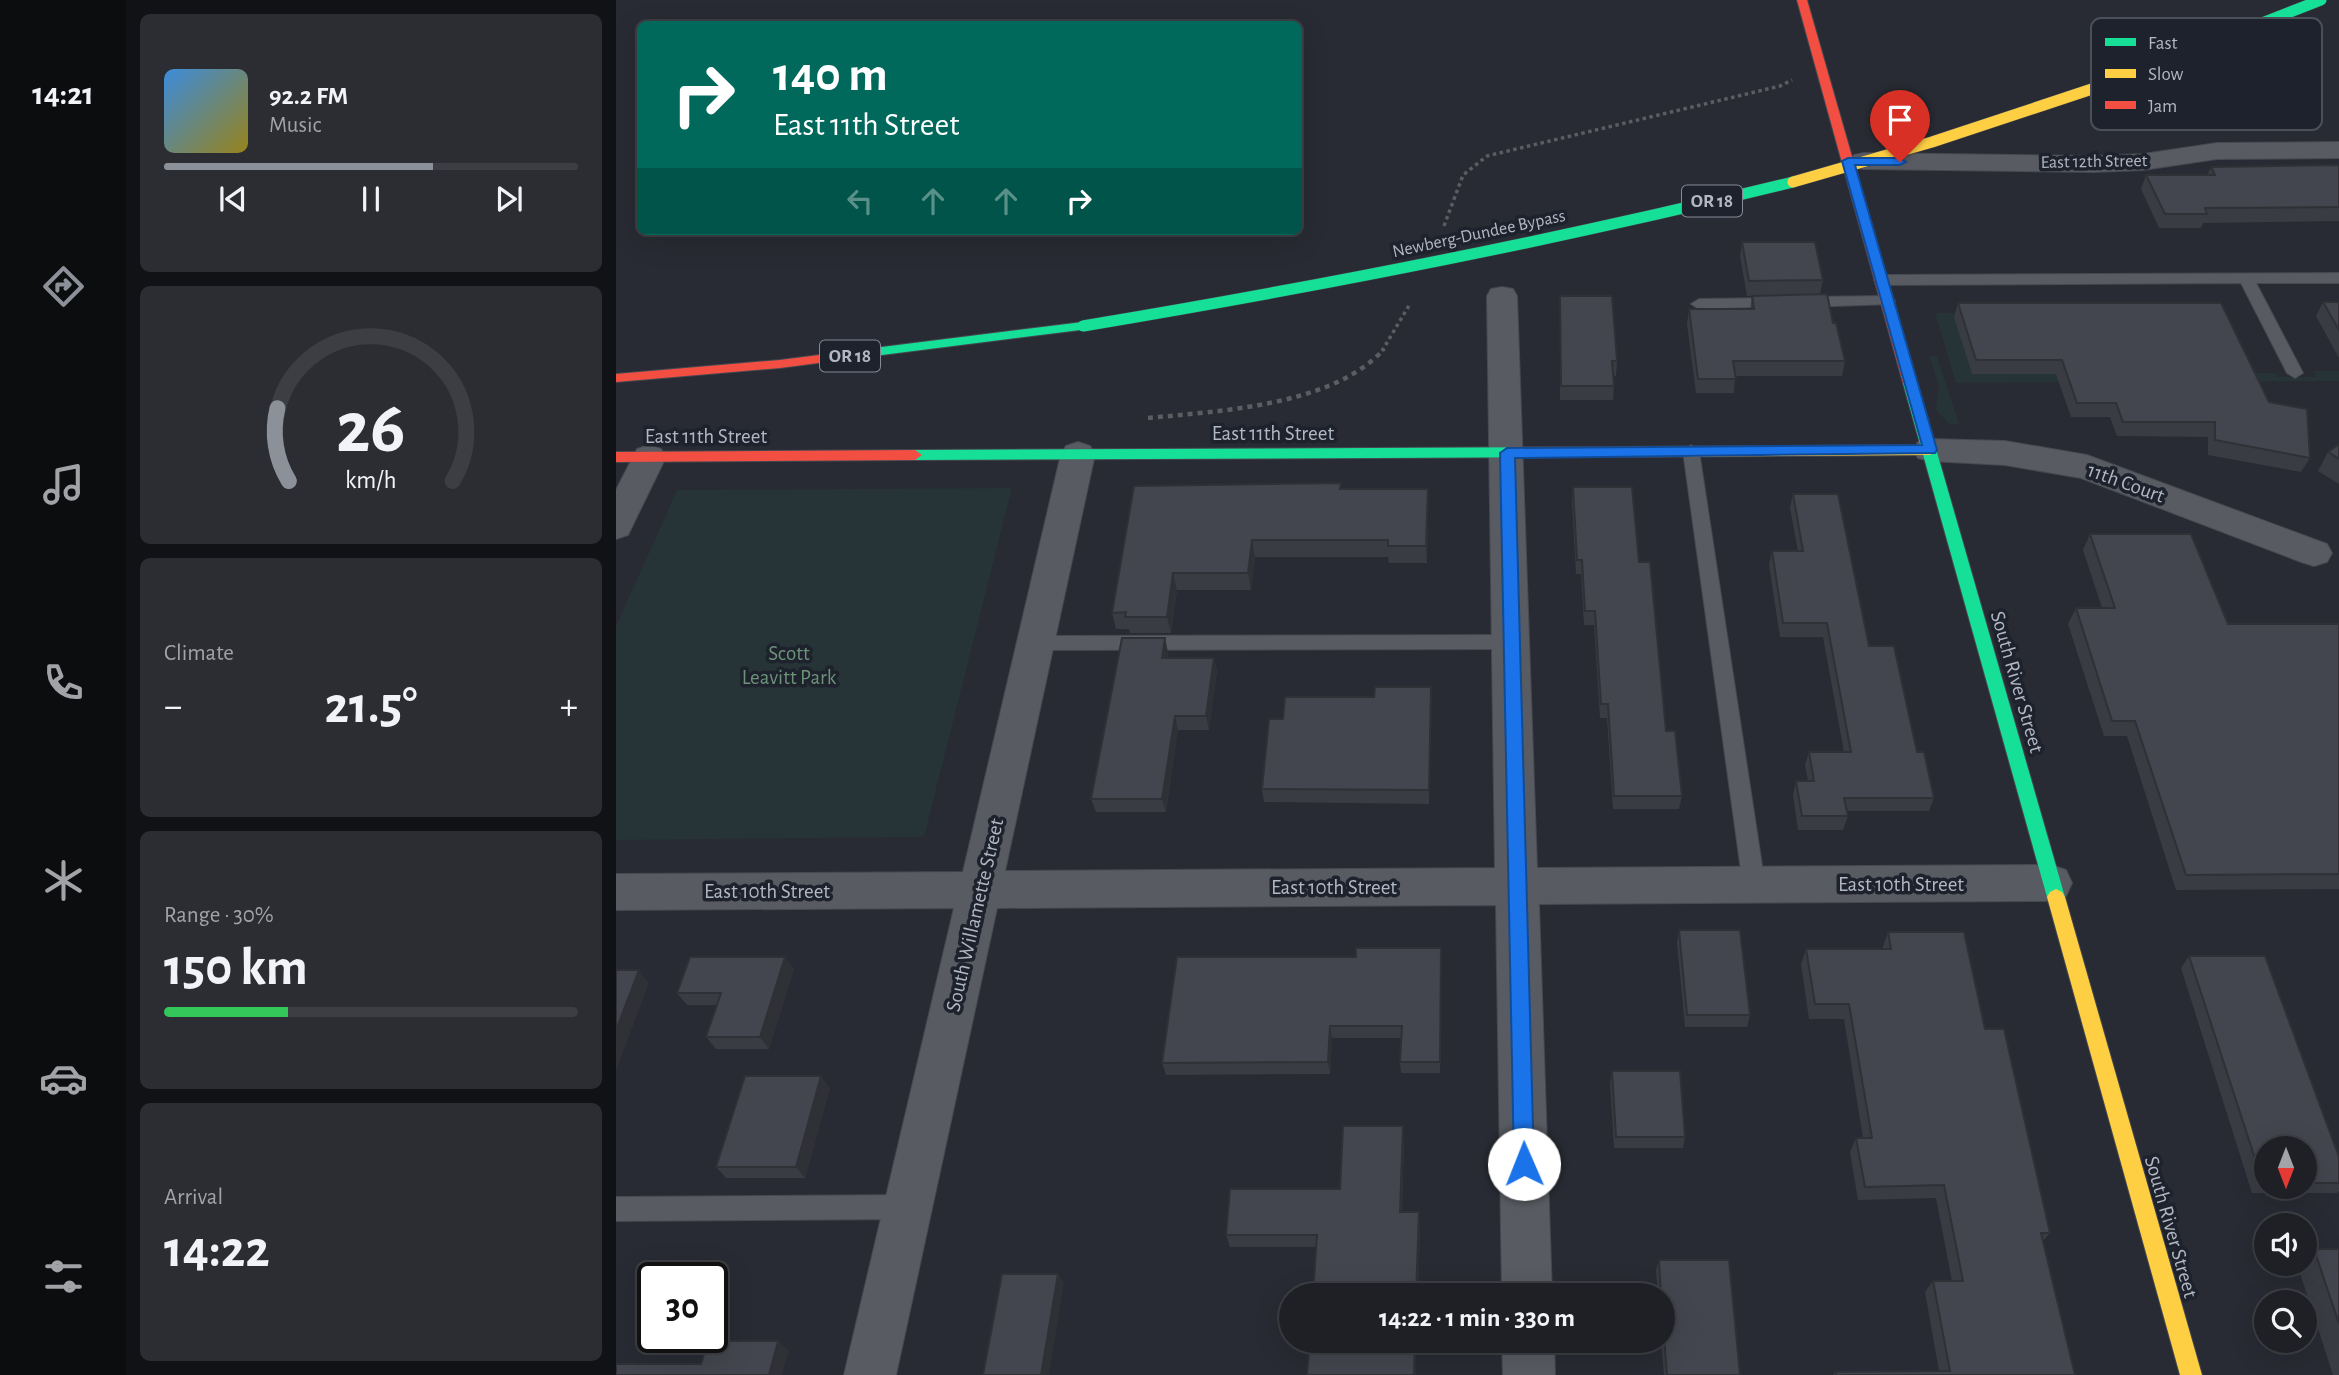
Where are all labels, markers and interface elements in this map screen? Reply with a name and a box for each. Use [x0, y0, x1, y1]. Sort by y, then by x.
legend [2091, 18, 2322, 130]
text: Fast [2148, 34, 2178, 53]
icon: right [658, 49, 749, 140]
text: 140 m [773, 51, 888, 100]
text: Slow [2148, 65, 2184, 84]
text: 14:21 [32, 78, 94, 110]
text: 92.2 FM [269, 83, 348, 109]
pin [1870, 90, 1930, 162]
text: Jam [2148, 97, 2177, 116]
icon: arrive [1881, 101, 1919, 139]
text: East 11th Street [773, 109, 959, 141]
text: Music [269, 114, 321, 137]
street label: East 12th Street [2040, 152, 2148, 172]
icon: previous [214, 180, 252, 218]
icon: pause [352, 180, 390, 218]
icon: next [490, 180, 528, 218]
icon: left [841, 182, 879, 220]
icon: ahead [914, 182, 952, 220]
icon: ahead [987, 182, 1025, 220]
icon: right [1060, 182, 1098, 220]
road number: OR 18 [1682, 186, 1742, 216]
street label: Newberg-Dundee Bypass [1391, 207, 1567, 261]
icon: directions [39, 262, 88, 311]
road number: OR 18 [820, 340, 880, 372]
text: 26 [336, 394, 406, 467]
street label: East 11th Street [1212, 423, 1334, 444]
street label: East 11th Street [645, 426, 767, 447]
street label: 11th Court [2085, 459, 2168, 507]
icon: music [39, 460, 88, 509]
text: km/h [345, 468, 397, 493]
street label: South River Street [1987, 609, 2047, 755]
text: Climate [164, 642, 234, 665]
park label: Scott Leavitt Park [742, 643, 837, 688]
icon: phone [39, 658, 88, 707]
text: 21.5° [325, 680, 417, 732]
text: − [164, 688, 182, 726]
text: + [560, 688, 578, 726]
street label: South Willamette Street [943, 816, 1008, 1014]
icon: climate [39, 856, 88, 905]
street label: East 10th Street [1838, 874, 1964, 895]
street label: East 10th Street [1271, 877, 1397, 898]
street label: East 10th Street [704, 881, 830, 902]
text: Range · 30% [164, 904, 274, 927]
text: 150 km [164, 942, 308, 994]
icon: car [39, 1054, 88, 1103]
position arrow [1487, 1127, 1561, 1201]
north arrow [2254, 1136, 2317, 1199]
map controls [2254, 1136, 2317, 1353]
street label: South River Street [2141, 1154, 2201, 1300]
text: Arrival [164, 1186, 223, 1209]
button: sound [2254, 1213, 2317, 1276]
text: 14:22 [164, 1224, 270, 1276]
icon: filters [39, 1252, 88, 1301]
speed limit sign: 30 [637, 1262, 728, 1353]
button: search [2254, 1290, 2317, 1353]
text: 14:22 · 1 min · 330 m [1379, 1305, 1575, 1331]

